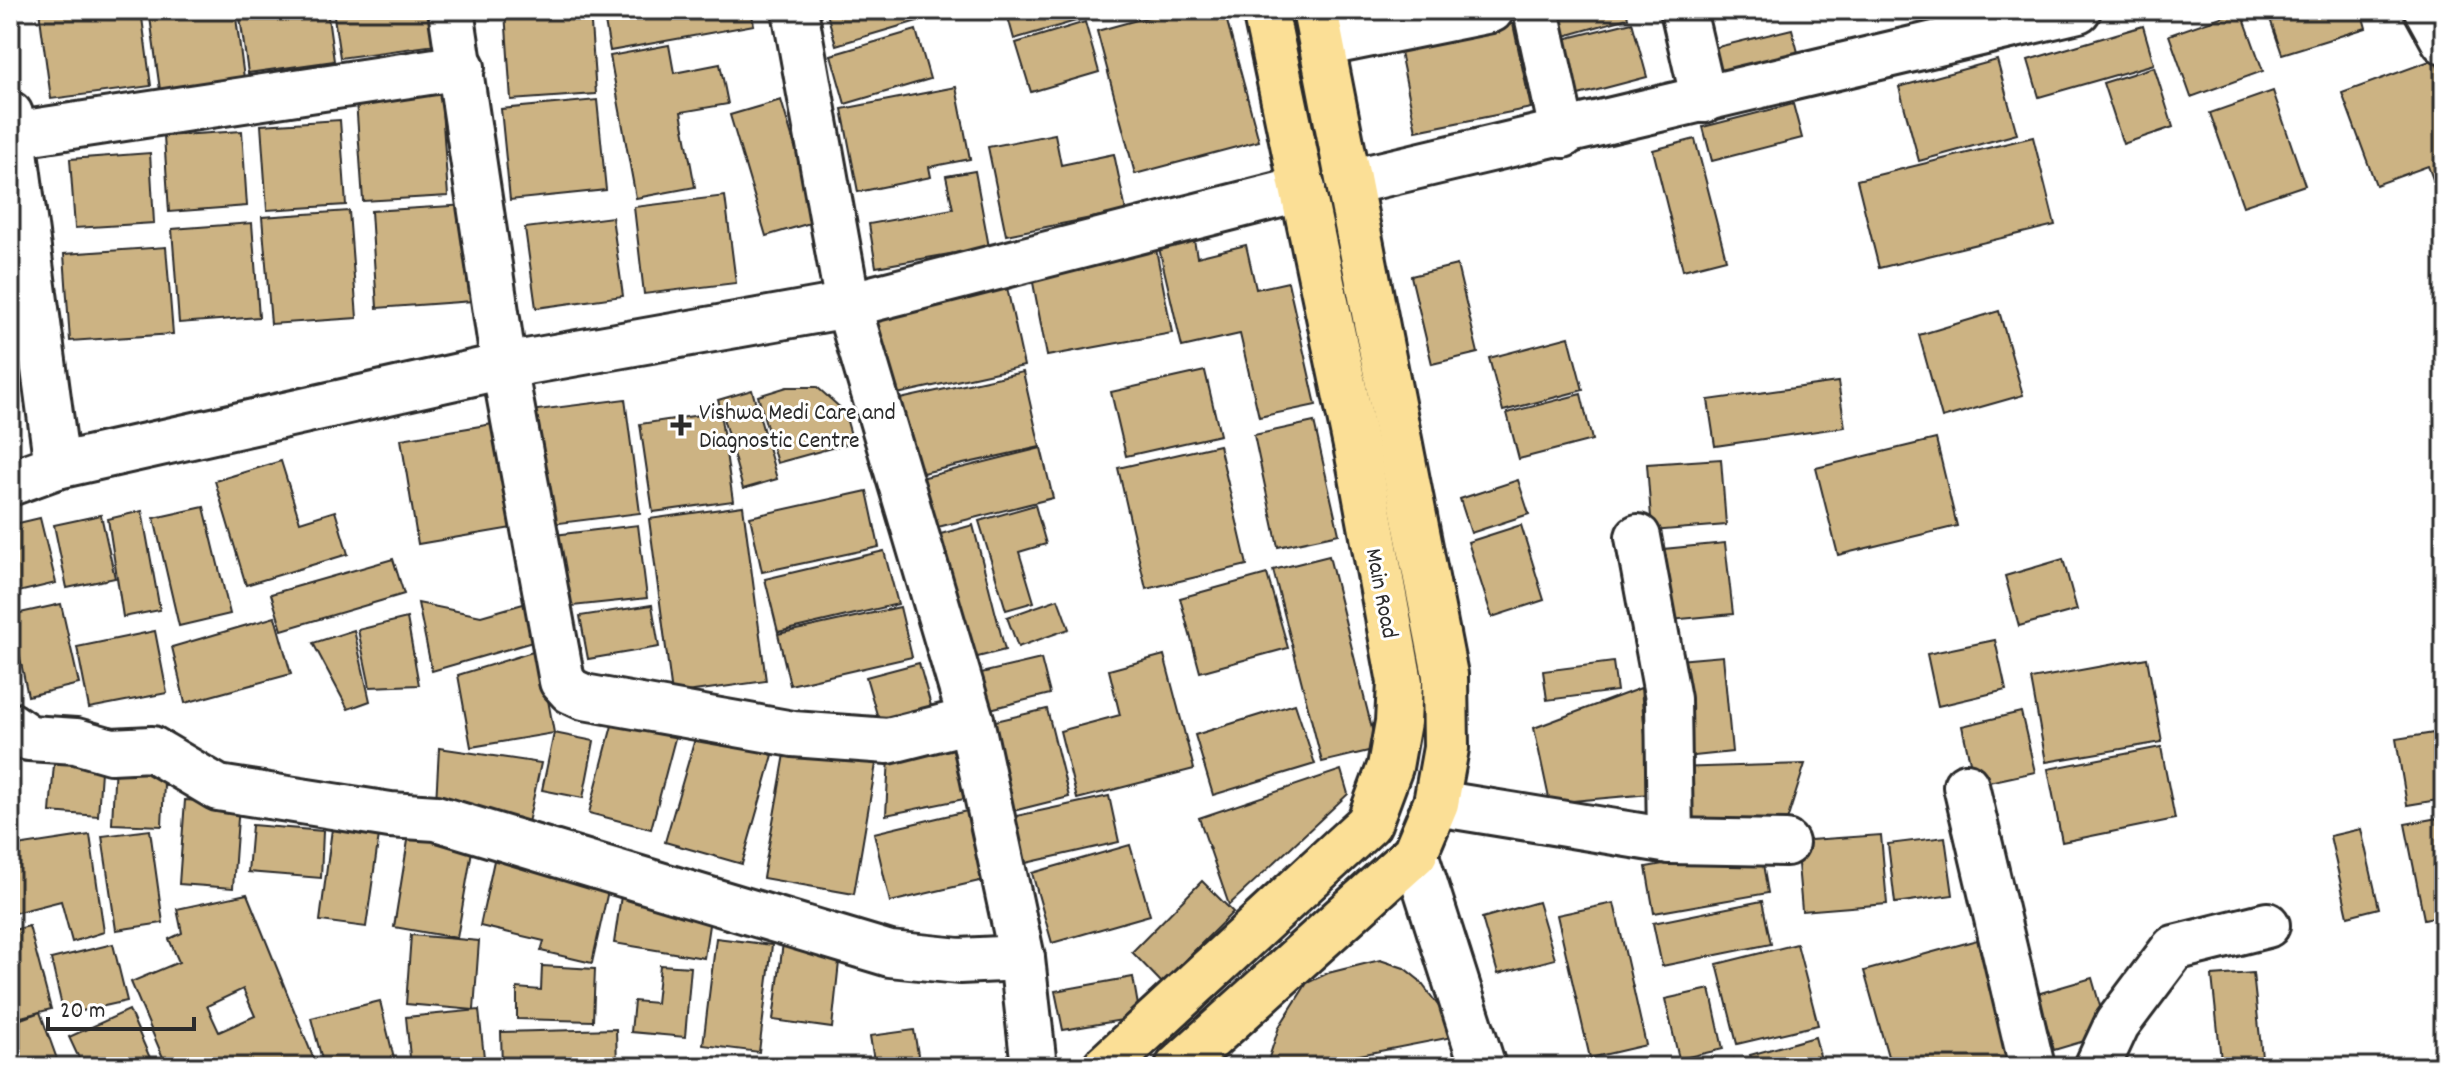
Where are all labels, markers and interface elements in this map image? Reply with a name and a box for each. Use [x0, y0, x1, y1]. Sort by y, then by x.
place label: Vishwa Medi Care and Diagnostic Centre [699, 397, 896, 459]
marker: Vishwa Medi Care and Diagnostic Centre [670, 414, 692, 436]
street label: Main Road [1355, 546, 1405, 642]
scale bar [48, 981, 194, 1031]
text: 20 m [60, 995, 106, 1029]

